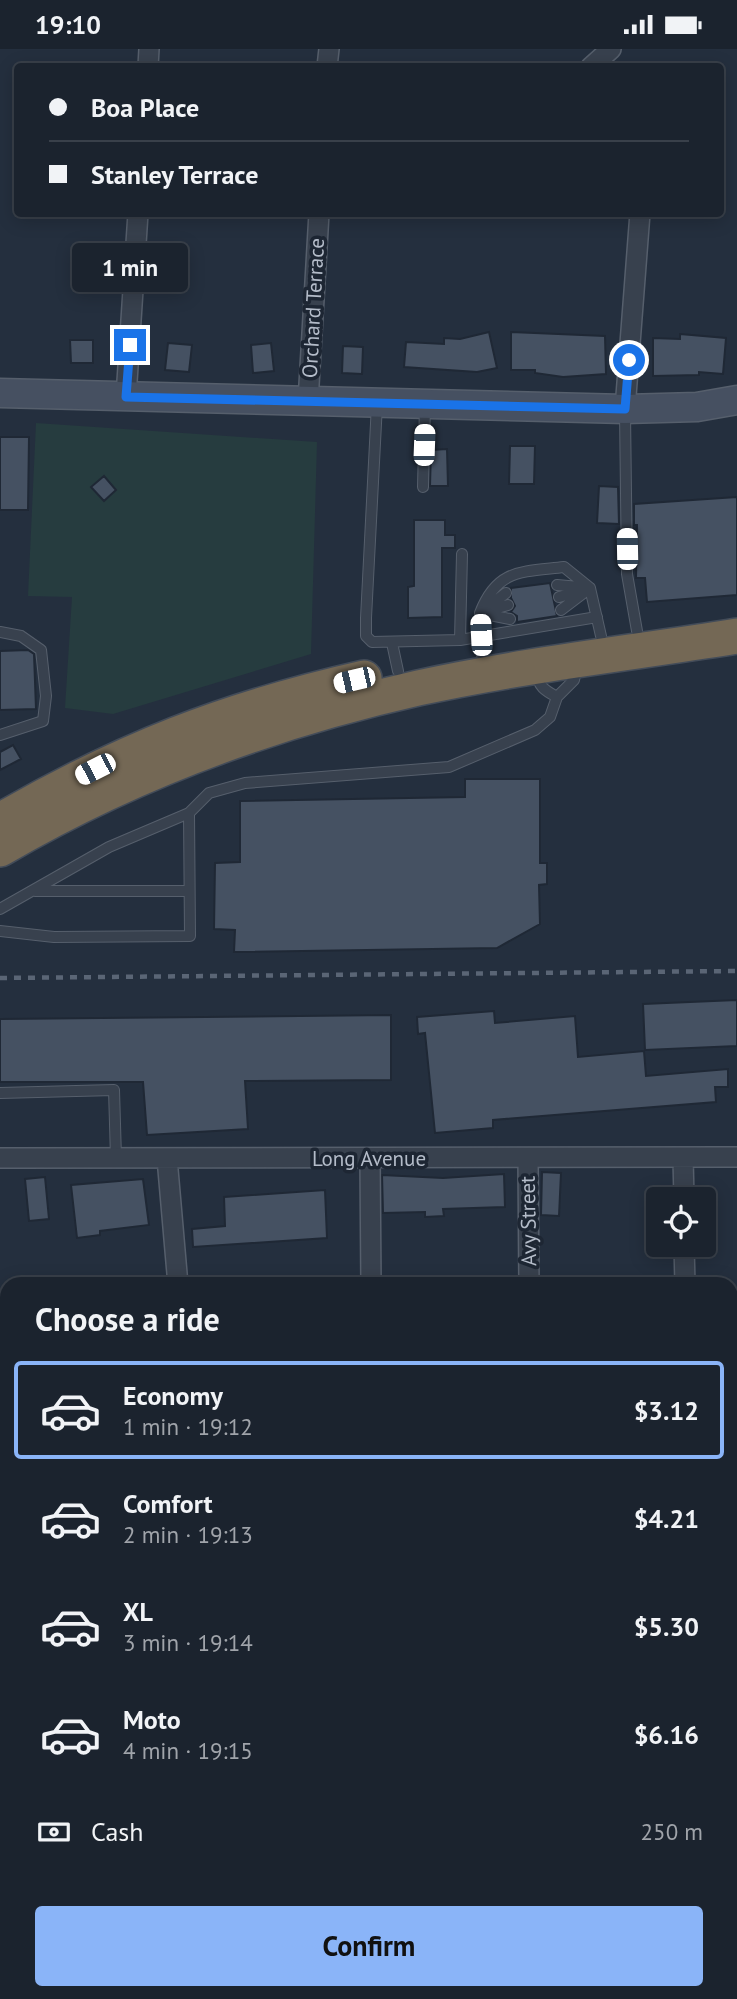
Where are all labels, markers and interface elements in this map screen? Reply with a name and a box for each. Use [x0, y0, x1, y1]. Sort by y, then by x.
text: 19:10 [35, 8, 101, 41]
text: Boa Place [91, 91, 199, 124]
text: Stanley Terrace [91, 158, 258, 191]
street label: Orchard Terrace [296, 237, 330, 379]
callout: 1 min [72, 243, 188, 293]
text: 1 min [102, 253, 158, 282]
route end [114, 329, 146, 361]
route start [613, 344, 645, 376]
car [413, 424, 436, 466]
car [617, 528, 638, 570]
car [470, 613, 493, 657]
car [332, 665, 377, 695]
car [72, 750, 119, 788]
street label: Long Avenue [312, 1145, 426, 1172]
street label: Avy Street [514, 1176, 542, 1266]
map controls [646, 1187, 716, 1257]
button: locate [646, 1187, 716, 1257]
text: Choose a ride [35, 1298, 220, 1340]
icon: car [39, 1379, 102, 1442]
text: Economy [123, 1379, 223, 1412]
text: $3.12 [634, 1394, 699, 1427]
text: 1 min · 19:12 [123, 1412, 253, 1441]
icon: car [39, 1487, 102, 1550]
text: Comfort [123, 1487, 213, 1520]
text: $4.21 [634, 1502, 699, 1535]
text: 2 min · 19:13 [123, 1520, 253, 1549]
icon: car [39, 1595, 102, 1658]
text: XL [123, 1595, 153, 1628]
text: $5.30 [634, 1610, 699, 1643]
text: 3 min · 19:14 [123, 1628, 253, 1657]
icon: car [39, 1703, 102, 1766]
text: Moto [123, 1703, 181, 1736]
text: $6.16 [634, 1718, 699, 1751]
text: 4 min · 19:15 [123, 1736, 253, 1765]
icon: cash [35, 1813, 73, 1851]
text: Cash [91, 1815, 143, 1848]
text: 250 m [641, 1817, 703, 1846]
button: Confirm [35, 1906, 703, 1986]

